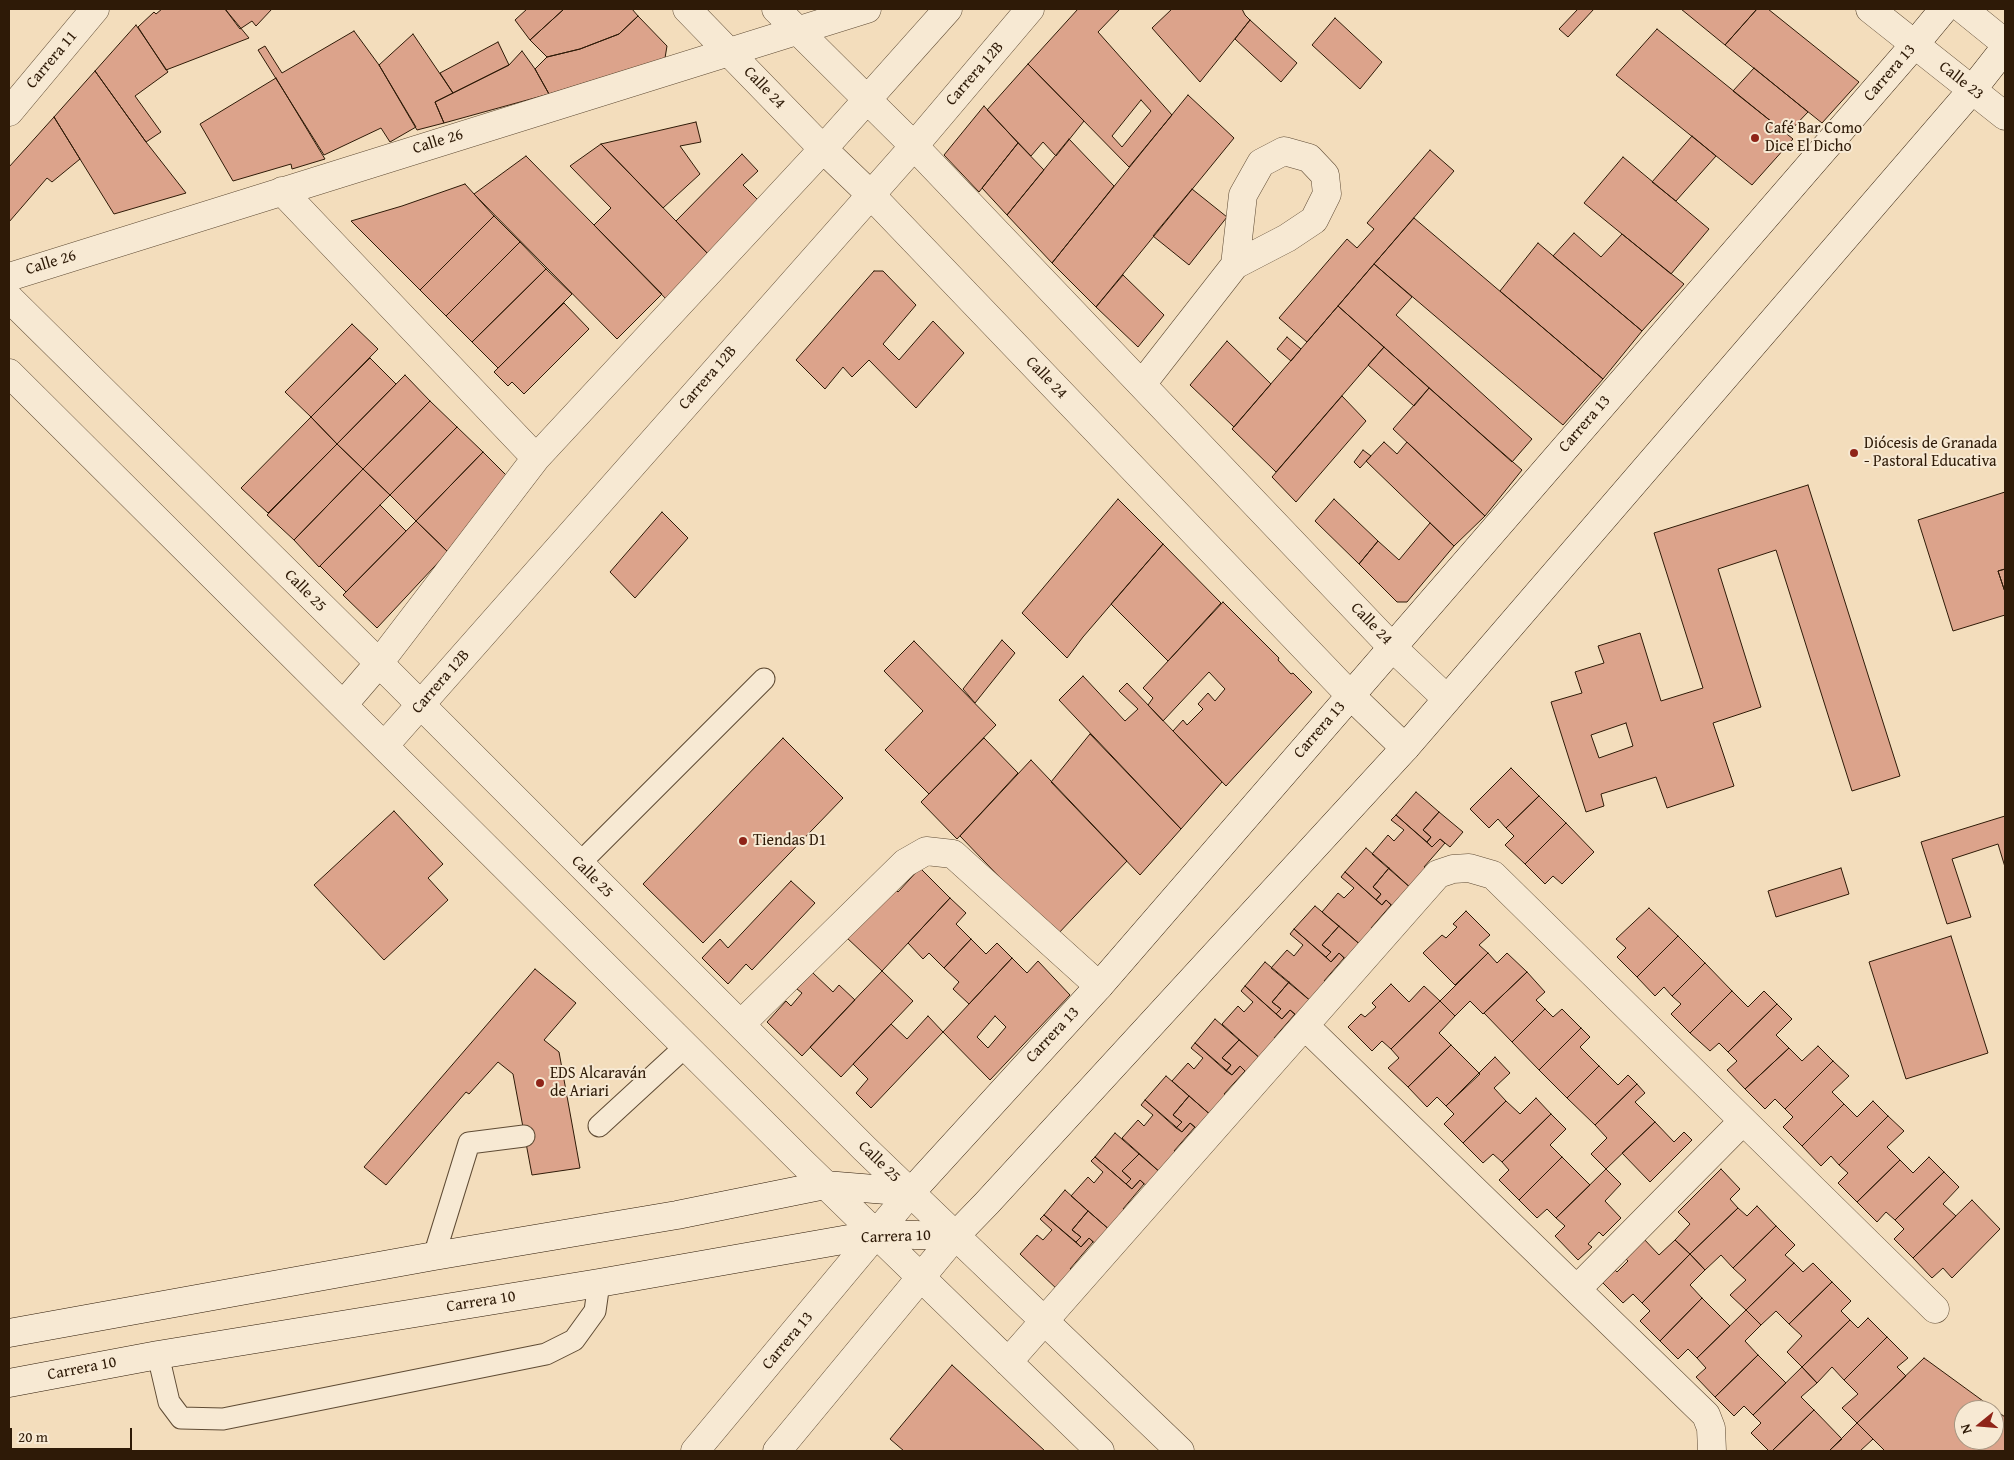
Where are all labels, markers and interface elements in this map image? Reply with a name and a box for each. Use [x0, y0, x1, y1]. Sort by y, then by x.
street label: Carrera 11 [22, 27, 82, 93]
street label: Carrera 12B [942, 38, 1008, 110]
street label: Carrera 13 [1860, 40, 1920, 106]
street label: Calle 23 [1935, 58, 1987, 104]
street label: Calle 24 [739, 63, 789, 113]
place label: Café Bar Como Dice El Dicho [1765, 119, 1862, 157]
street label: Calle 26 [410, 125, 466, 159]
marker: Café Bar Como Dice El Dicho [1749, 132, 1761, 144]
street label: Calle 26 [23, 246, 79, 280]
street label: Carrera 12B [675, 342, 741, 414]
street label: Calle 24 [1021, 353, 1071, 403]
street label: Carrera 13 [1555, 391, 1615, 457]
place label: Diócesis de Granada - Pastoral Educativa [1864, 434, 1997, 472]
marker: Diócesis de Granada - Pastoral Educativa [1848, 447, 1860, 459]
street label: Calle 25 [280, 566, 330, 616]
street label: Calle 24 [1346, 599, 1396, 649]
street label: Carrera 12B [408, 646, 474, 718]
street label: Carrera 13 [1290, 697, 1350, 763]
place label: Tiendas D1 [753, 831, 826, 851]
marker: Tiendas D1 [737, 835, 749, 847]
street label: Calle 25 [567, 852, 617, 902]
street label: Carrera 13 [1022, 1003, 1084, 1067]
place label: EDS Alcaraván de Ariari [550, 1064, 646, 1102]
marker: EDS Alcaraván de Ariari [534, 1077, 546, 1089]
street label: Calle 25 [854, 1137, 904, 1187]
street label: Carrera 10 [861, 1226, 931, 1248]
street label: Carrera 10 [445, 1287, 517, 1317]
street label: Carrera 13 [758, 1308, 818, 1374]
street label: Carrera 10 [46, 1353, 118, 1385]
north arrow [1954, 1400, 2004, 1450]
scale bar [12, 1418, 135, 1450]
text: N [1955, 1422, 1977, 1436]
text: 20 m [18, 1426, 48, 1447]

